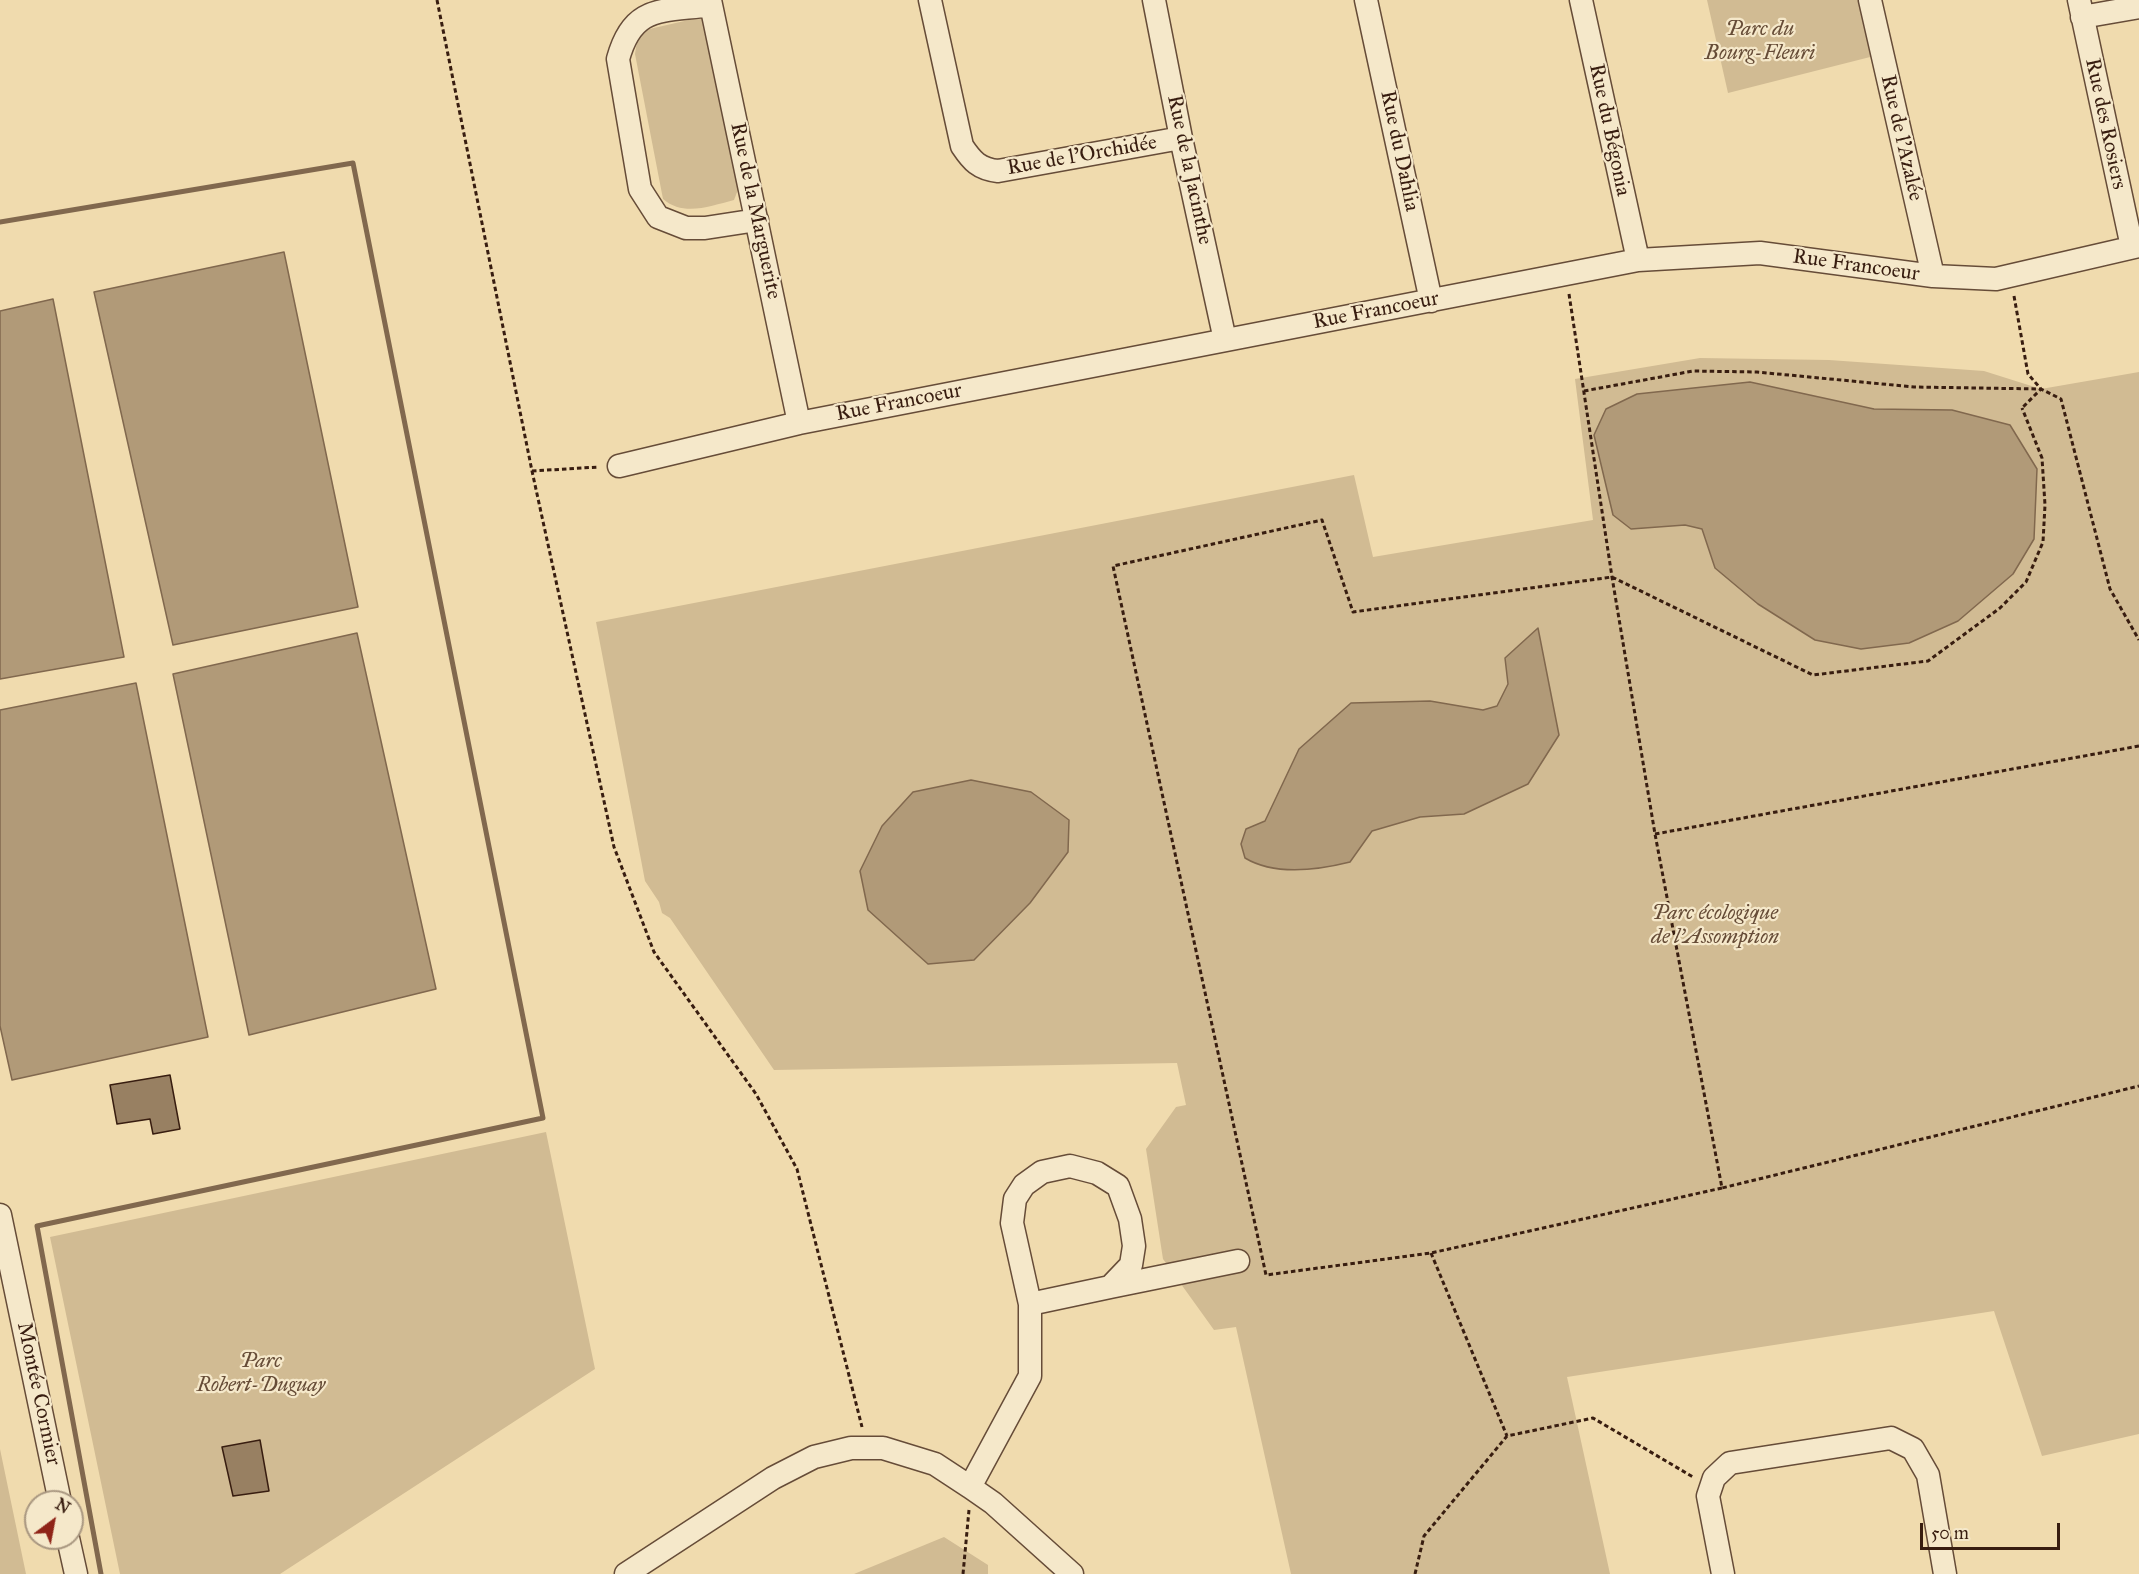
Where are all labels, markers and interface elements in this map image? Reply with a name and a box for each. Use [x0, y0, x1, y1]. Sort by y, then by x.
park label: Parc du Bourg-Fleuri [1705, 17, 1815, 67]
street label: Rue des Rosiers [2079, 56, 2131, 192]
street label: Rue du Bégonia [1583, 62, 1635, 198]
street label: Rue de l'Azalée [1874, 72, 1928, 204]
street label: Rue du Dahlia [1374, 88, 1424, 214]
street label: Rue de la Jacinthe [1161, 93, 1217, 247]
street label: Rue de la Marguerite [724, 120, 786, 302]
street label: Rue de l'Orchidée [1005, 130, 1159, 182]
street label: Rue Francoeur [1791, 245, 1921, 287]
street label: Rue Francoeur [1311, 286, 1441, 336]
street label: Rue Francoeur [834, 378, 964, 428]
park label: Parc écologique de l'Assomption [1651, 901, 1779, 951]
street label: Montée Cormier [11, 1320, 65, 1468]
park label: Parc Robert-Duguay [197, 1349, 325, 1399]
north arrow [24, 1490, 84, 1550]
text: N [52, 1494, 74, 1518]
scale bar [1923, 1511, 2062, 1549]
text: 50 m [1931, 1522, 1969, 1544]

